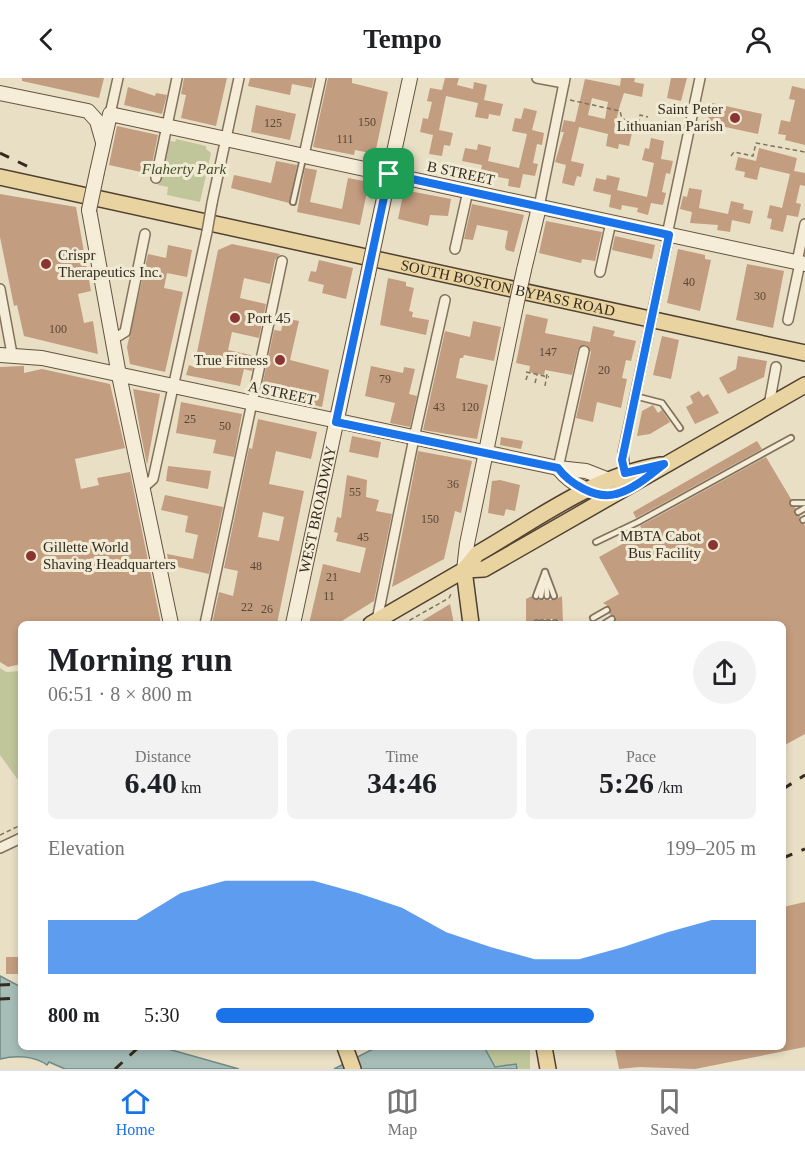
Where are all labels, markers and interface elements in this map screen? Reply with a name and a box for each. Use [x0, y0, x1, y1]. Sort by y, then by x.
icon: back [30, 23, 63, 56]
icon: person [742, 23, 775, 56]
text: Tempo [363, 24, 442, 54]
place label: Saint Peter Lithuanian Parish [617, 101, 723, 134]
marker: Saint Peter Lithuanian Parish [728, 111, 742, 125]
house number: 150 [358, 115, 376, 129]
house number: 125 [264, 116, 282, 130]
house number: 111 [336, 132, 354, 146]
pin [363, 148, 414, 199]
icon: arrive [372, 157, 405, 190]
street label: B STREET [426, 158, 496, 188]
park label: Flaherty Park [141, 161, 227, 177]
place label: Crispr Therapeutics Inc. [58, 247, 162, 280]
marker: Crispr Therapeutics Inc. [39, 257, 53, 271]
street label: SOUTH BOSTON BYPASS ROAD [399, 257, 617, 319]
house number: 40 [683, 275, 695, 289]
house number: 30 [754, 289, 766, 303]
place label: Port 45 [247, 310, 291, 326]
marker: Port 45 [228, 311, 242, 325]
house number: 100 [49, 322, 67, 336]
house number: 147 [539, 345, 557, 359]
place label: True Fitness [194, 352, 268, 368]
marker: True Fitness [273, 353, 287, 367]
house number: 20 [598, 363, 610, 377]
house number: 79 [379, 372, 391, 386]
street label: A STREET [247, 378, 317, 408]
house number: 43 [433, 400, 445, 414]
house number: 120 [461, 400, 479, 414]
house number: 25 [184, 412, 196, 426]
house number: 50 [219, 419, 231, 433]
street label: WEST BROADWAY [296, 444, 339, 575]
house number: 36 [447, 477, 459, 491]
house number: 55 [349, 485, 361, 499]
house number: 150 [421, 512, 439, 526]
place label: MBTA Cabot Bus Facility [620, 528, 702, 561]
house number: 45 [357, 530, 369, 544]
marker: MBTA Cabot Bus Facility [706, 538, 720, 552]
place label: Gillette World Shaving Headquarters [43, 539, 176, 572]
marker: Gillette World Shaving Headquarters [24, 549, 38, 563]
house number: 48 [250, 559, 262, 573]
house number: 21 [326, 570, 338, 584]
house number: 11 [323, 589, 335, 603]
house number: 22 [241, 600, 253, 614]
house number: 26 [261, 602, 273, 616]
button: share [693, 641, 756, 704]
text: Morning run [48, 642, 232, 678]
text: 06:51 · 8 × 800 m [48, 683, 192, 705]
text: Distance [135, 748, 191, 765]
text: Time [385, 748, 419, 765]
text: Pace [626, 748, 656, 765]
text: 6.40 [125, 766, 177, 799]
text: 34:46 [367, 766, 437, 799]
text: 5:26 [599, 766, 654, 799]
text: km [177, 779, 201, 796]
text: /km [654, 779, 683, 796]
text: Elevation [48, 837, 125, 859]
text: 199–205 m [665, 837, 756, 859]
text: 800 m [48, 1004, 100, 1026]
text: 5:30 [144, 1004, 180, 1026]
tab: Home [116, 1085, 155, 1139]
tab: Map [386, 1085, 419, 1139]
tab: Saved [650, 1085, 689, 1139]

